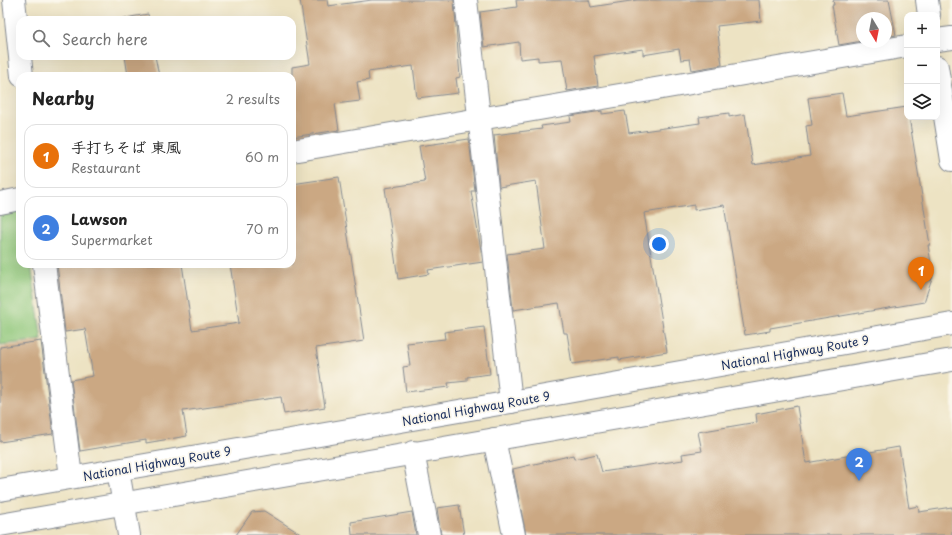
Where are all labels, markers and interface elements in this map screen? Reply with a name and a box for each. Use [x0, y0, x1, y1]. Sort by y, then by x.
north arrow [856, 12, 892, 48]
map controls [904, 12, 940, 120]
button: + [904, 12, 940, 48]
search box [16, 16, 296, 60]
icon: search [30, 27, 52, 49]
text: Search here [62, 27, 148, 50]
button: − [904, 48, 940, 84]
button: layers [904, 84, 940, 120]
text: Nearby [32, 85, 94, 111]
text: 2 results [226, 89, 280, 108]
text: 手打ちそば 東風 [71, 135, 181, 158]
text: 1 [43, 147, 49, 166]
text: 60 m [245, 147, 279, 166]
text: Restaurant [71, 158, 141, 177]
text: Lawson [71, 207, 128, 230]
text: 2 [41, 219, 51, 238]
text: 70 m [246, 219, 279, 238]
text: Supermarket [71, 230, 153, 249]
your location [649, 234, 669, 254]
pin: 1 [908, 257, 934, 290]
street label: National Highway Route 9 [720, 330, 870, 374]
street label: National Highway Route 9 [401, 386, 551, 430]
street label: National Highway Route 9 [82, 441, 232, 485]
pin: 2 [846, 448, 872, 481]

